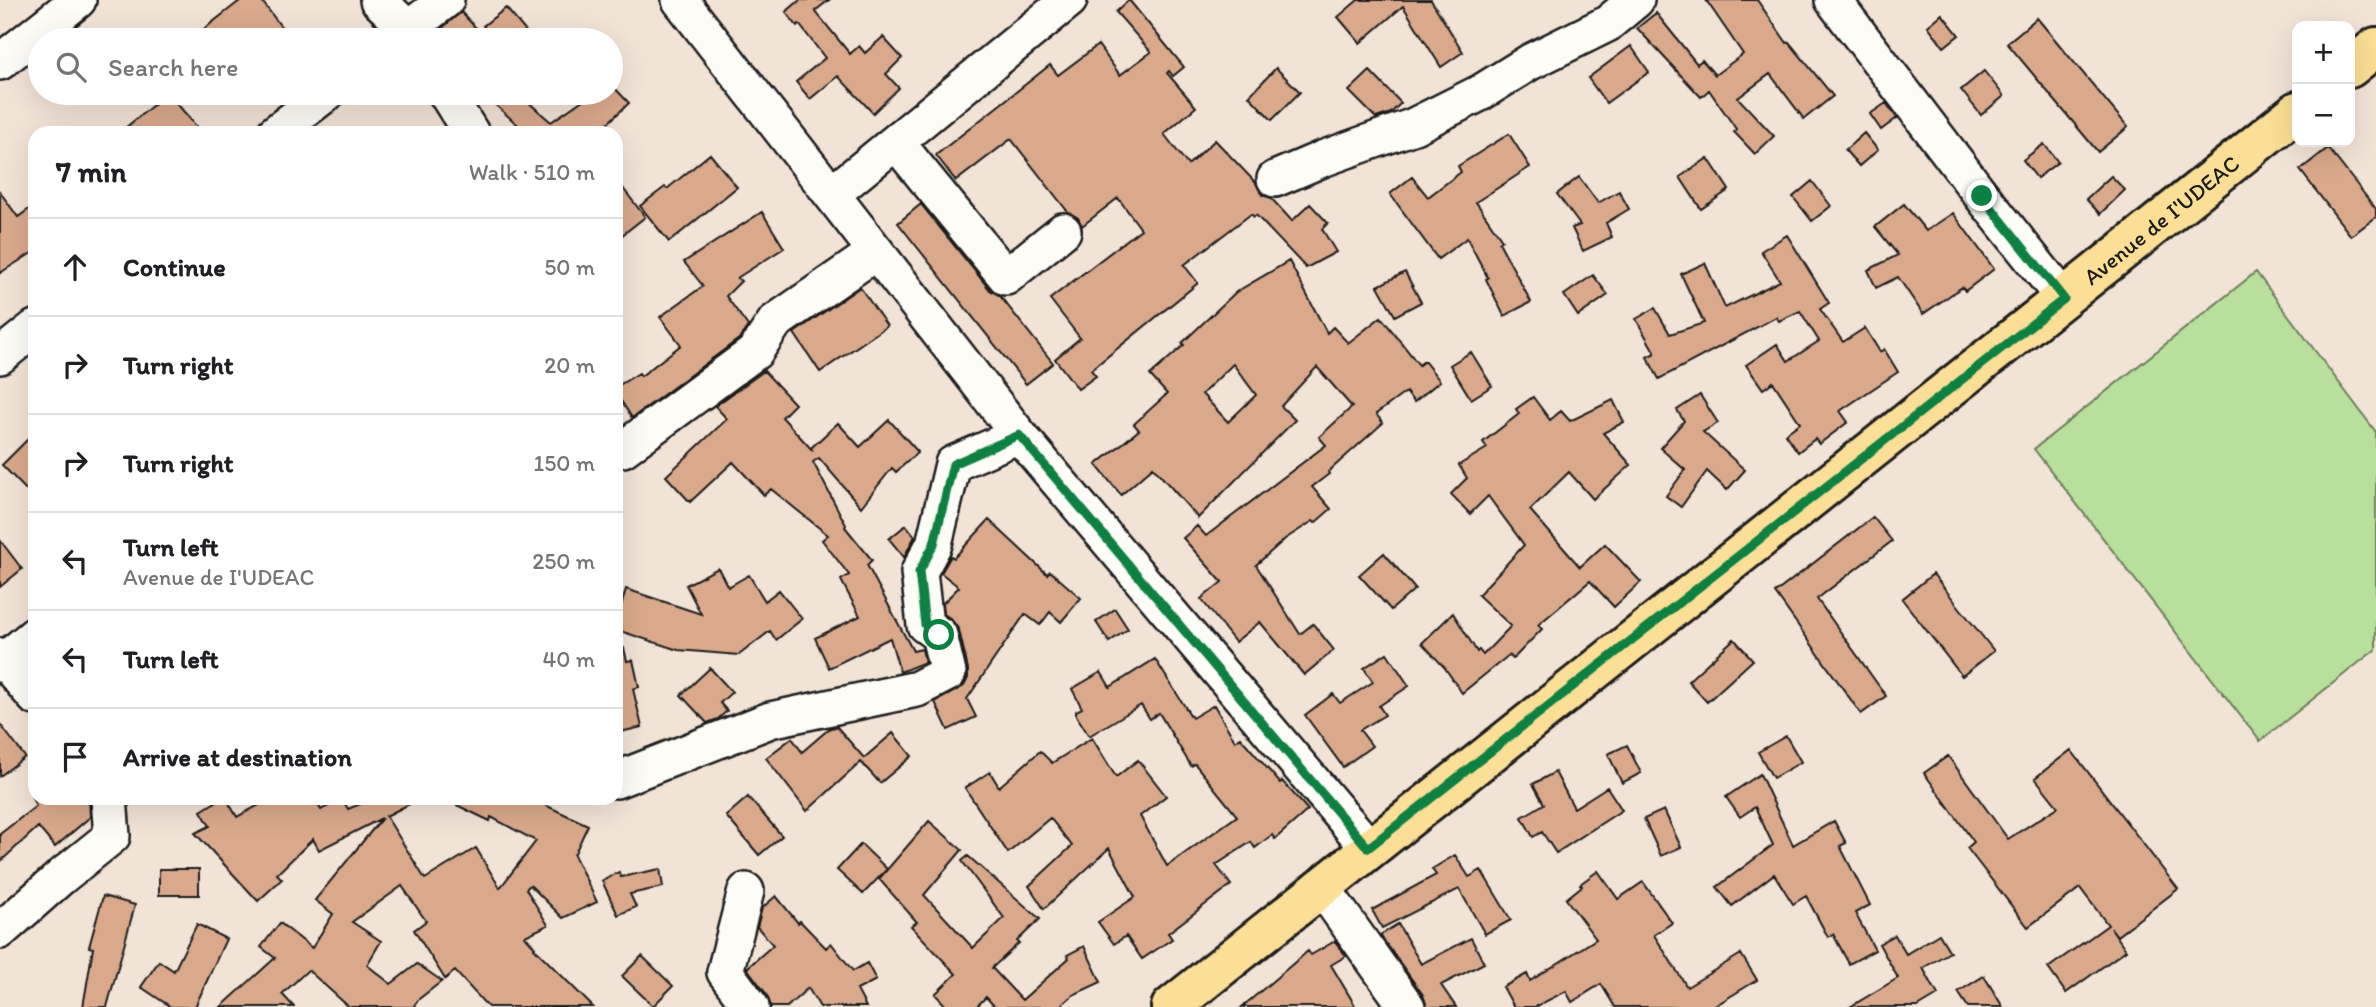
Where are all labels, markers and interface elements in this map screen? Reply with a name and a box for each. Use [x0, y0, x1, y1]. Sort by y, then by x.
map controls [2292, 21, 2355, 147]
button: + [2292, 21, 2355, 84]
search box [28, 28, 623, 105]
icon: search [52, 48, 90, 86]
text: Search here [108, 51, 238, 83]
button: − [2292, 84, 2355, 147]
street label: Avenue de I'UDEAC [2078, 149, 2245, 291]
text: 7 min [56, 153, 127, 190]
text: Walk · 510 m [469, 158, 595, 186]
route end [1966, 180, 1997, 211]
icon: ahead [56, 248, 94, 286]
text: Continue [123, 251, 226, 283]
text: 50 m [544, 253, 595, 281]
icon: right [56, 346, 94, 384]
text: Turn right [123, 349, 234, 381]
text: 20 m [544, 351, 595, 379]
icon: right [56, 444, 94, 482]
text: Turn right [123, 447, 234, 479]
text: 150 m [534, 449, 595, 477]
text: Turn left [123, 531, 219, 563]
icon: left [56, 542, 94, 580]
text: 250 m [532, 547, 595, 575]
text: Avenue de I'UDEAC [123, 563, 314, 591]
route start [923, 619, 954, 650]
icon: left [56, 640, 94, 678]
text: Turn left [123, 643, 219, 675]
text: 40 m [542, 645, 595, 673]
icon: arrive [56, 738, 94, 776]
text: Arrive at destination [123, 741, 352, 773]

